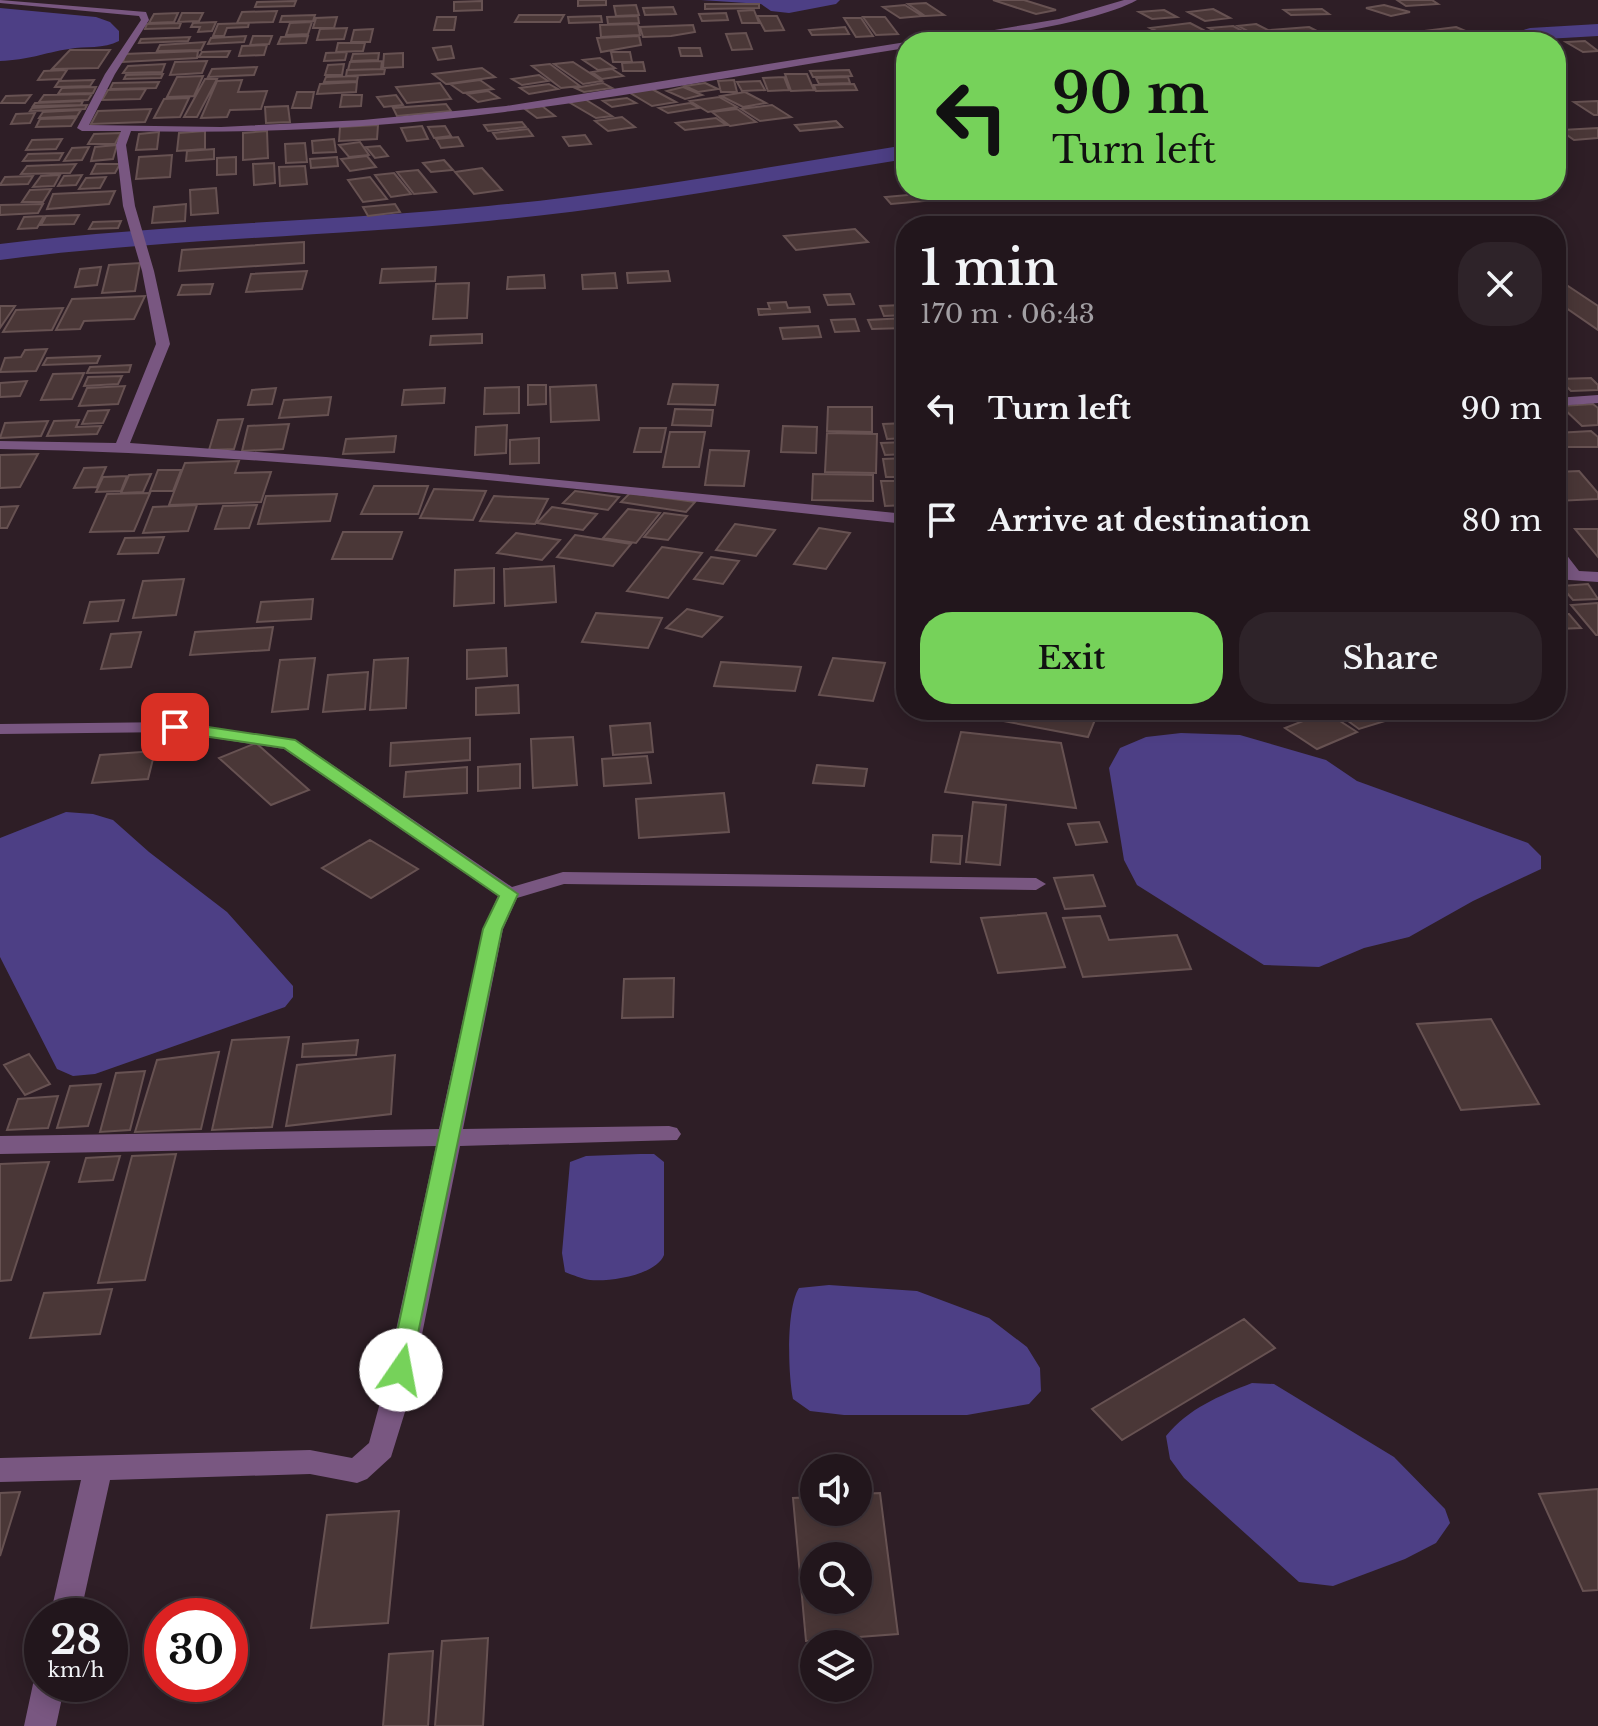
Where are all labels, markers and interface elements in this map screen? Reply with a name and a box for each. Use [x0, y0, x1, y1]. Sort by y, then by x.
text: 90 m [1052, 59, 1209, 128]
icon: left [920, 64, 1024, 168]
text: Turn left [1052, 128, 1216, 173]
text: 1 min [920, 238, 1058, 298]
button: close [1458, 242, 1542, 326]
text: 170 m · 06:43 [920, 298, 1095, 330]
icon: left [920, 386, 964, 430]
text: Turn left [988, 390, 1131, 427]
text: 90 m [1460, 390, 1542, 427]
icon: arrive [920, 498, 964, 542]
text: Arrive at destination [988, 502, 1311, 539]
text: 80 m [1462, 502, 1542, 539]
button: Exit [920, 612, 1223, 704]
button: Share [1239, 612, 1542, 704]
pin [141, 693, 209, 761]
icon: arrive [153, 705, 197, 749]
position arrow [359, 1328, 443, 1412]
map controls [800, 1454, 872, 1702]
button: sound [800, 1454, 872, 1526]
button: search [800, 1542, 872, 1614]
speed limit sign: 30 [144, 1598, 248, 1702]
text: 28 [50, 1615, 102, 1665]
button: layers [800, 1630, 872, 1702]
text: km/h [48, 1658, 104, 1682]

